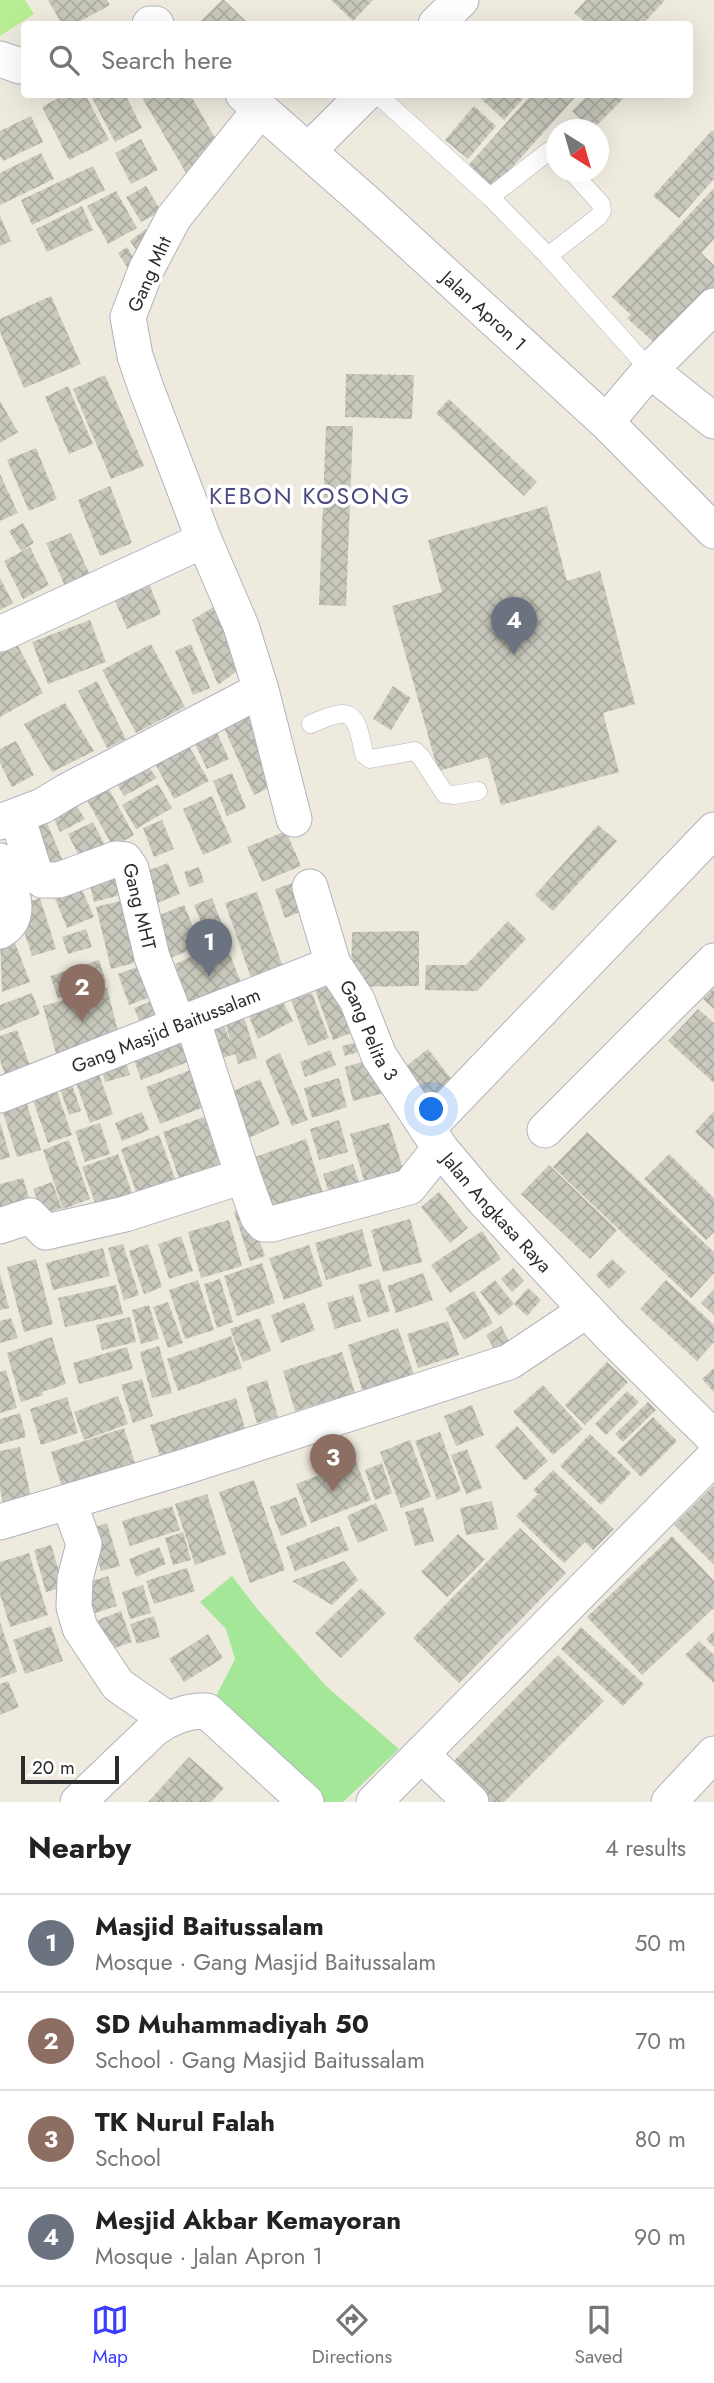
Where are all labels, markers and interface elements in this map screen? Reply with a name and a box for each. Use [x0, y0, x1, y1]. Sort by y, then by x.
search box [21, 21, 693, 98]
icon: search [45, 41, 83, 79]
text: Search here [101, 41, 233, 79]
north arrow [546, 119, 609, 182]
street label: Gang Mht [121, 232, 178, 316]
street label: Jalan Apron 1 [433, 263, 532, 357]
district label: KEBON KOSONG [209, 479, 411, 513]
pin: 4 [491, 597, 537, 655]
street label: Gang MHT [116, 860, 163, 953]
pin: 1 [186, 919, 232, 977]
pin: 2 [59, 964, 105, 1022]
street label: Gang Pelita 3 [333, 974, 405, 1086]
street label: Gang Masjid Baitussalam [67, 981, 264, 1080]
your location [414, 1092, 448, 1126]
street label: Jalan Angkasa Raya [433, 1144, 558, 1279]
pin: 3 [310, 1434, 356, 1492]
scale bar [21, 1753, 119, 1785]
text: 20 m [32, 1754, 75, 1781]
text: Nearby [28, 1826, 131, 1869]
text: 4 results [605, 1831, 686, 1865]
text: Masjid Baitussalam [95, 1907, 324, 1945]
text: 1 [45, 1926, 57, 1960]
text: 50 m [634, 1926, 686, 1960]
text: Mosque · Gang Masjid Baitussalam [95, 1945, 436, 1979]
text: SD Muhammadiyah 50 [95, 2005, 369, 2043]
text: 2 [43, 2024, 59, 2058]
text: 70 m [635, 2024, 686, 2058]
text: School · Gang Masjid Baitussalam [95, 2043, 425, 2077]
text: TK Nurul Falah [95, 2103, 275, 2141]
text: 3 [44, 2122, 58, 2156]
text: 80 m [635, 2122, 686, 2156]
text: School [95, 2141, 161, 2175]
text: Mesjid Akbar Kemayoran [95, 2201, 401, 2239]
text: 4 [43, 2220, 59, 2254]
text: 90 m [634, 2220, 686, 2254]
text: Mosque · Jalan Apron 1 [95, 2239, 323, 2273]
tab: Map [91, 2301, 129, 2370]
tab: Directions [312, 2301, 392, 2370]
tab: Saved [575, 2301, 623, 2370]

